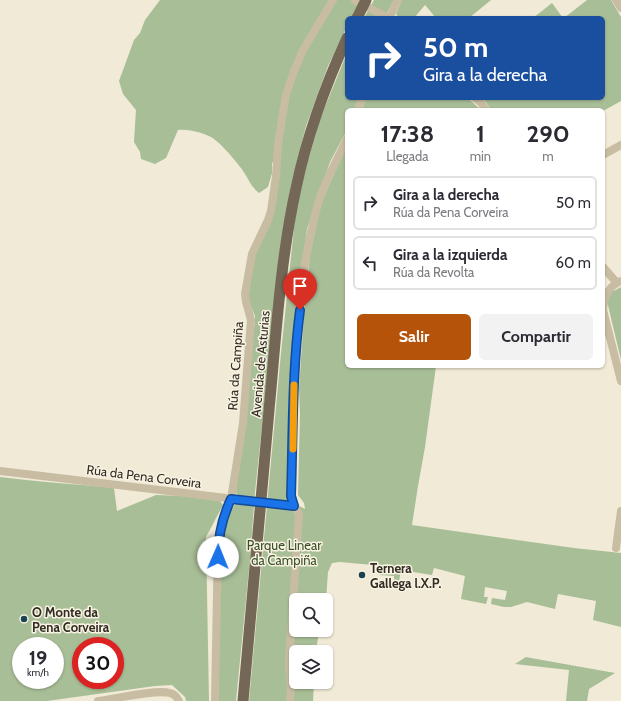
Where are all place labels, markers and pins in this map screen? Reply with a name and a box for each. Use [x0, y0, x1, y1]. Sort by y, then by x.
pin [283, 269, 317, 310]
place label: Ternera Gallega l.X.P. [370, 560, 442, 591]
marker: Ternera Gallega l.X.P. [357, 570, 367, 580]
place label: O Monte da Pena Corveira [32, 604, 110, 635]
marker: O Monte da Pena Corveira [19, 614, 29, 624]

